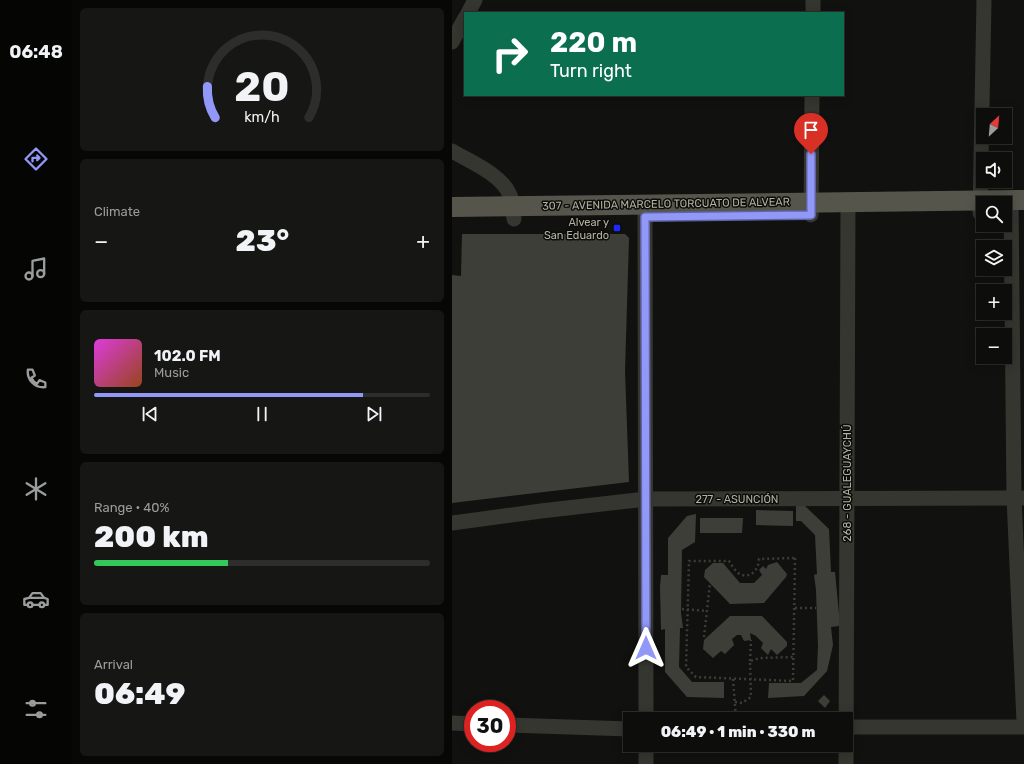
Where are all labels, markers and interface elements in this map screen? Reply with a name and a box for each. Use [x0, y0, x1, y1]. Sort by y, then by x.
text: 220 m [550, 26, 637, 59]
icon: right [484, 28, 536, 80]
text: 06:48 [9, 41, 63, 63]
text: Turn right [550, 60, 632, 82]
text: 20 [234, 61, 290, 110]
text: km/h [244, 108, 280, 125]
north arrow [976, 108, 1012, 144]
map controls [976, 108, 1012, 364]
pin [794, 113, 828, 154]
icon: arrive [800, 119, 822, 141]
icon: directions [22, 145, 50, 173]
button: sound [976, 152, 1012, 188]
street label: 307 - AVENIDA MARCELO TORCUATO DE ALVEAR [542, 195, 790, 213]
button: search [976, 196, 1012, 232]
text: Climate [94, 204, 140, 219]
place label: Alvear y San Eduardo [544, 216, 609, 242]
text: 23° [236, 223, 289, 259]
marker: Alvear y San Eduardo [612, 223, 622, 233]
text: − [94, 228, 108, 255]
text: + [416, 228, 430, 255]
button: layers [976, 240, 1012, 276]
icon: music [22, 255, 50, 283]
button: + [976, 284, 1012, 320]
button: − [976, 328, 1012, 364]
text: 102.0 FM [154, 347, 221, 365]
icon: phone [22, 365, 50, 393]
text: Music [154, 365, 189, 380]
icon: previous [139, 403, 161, 425]
icon: pause [251, 403, 273, 425]
icon: next [363, 403, 385, 425]
street label: 268 - GUALEGUAYCHÚ [841, 424, 854, 542]
icon: climate [22, 475, 50, 503]
street label: 277 - ASUNCIÓN [695, 493, 779, 506]
text: Range · 40% [94, 500, 170, 515]
text: 200 km [94, 519, 208, 555]
icon: car [22, 585, 50, 613]
position arrow [625, 627, 667, 669]
text: Arrival [94, 657, 133, 672]
text: 06:49 [94, 676, 185, 712]
icon: filters [22, 695, 50, 723]
speed limit sign: 30 [464, 700, 516, 752]
text: 06:49 · 1 min · 330 m [661, 723, 815, 741]

